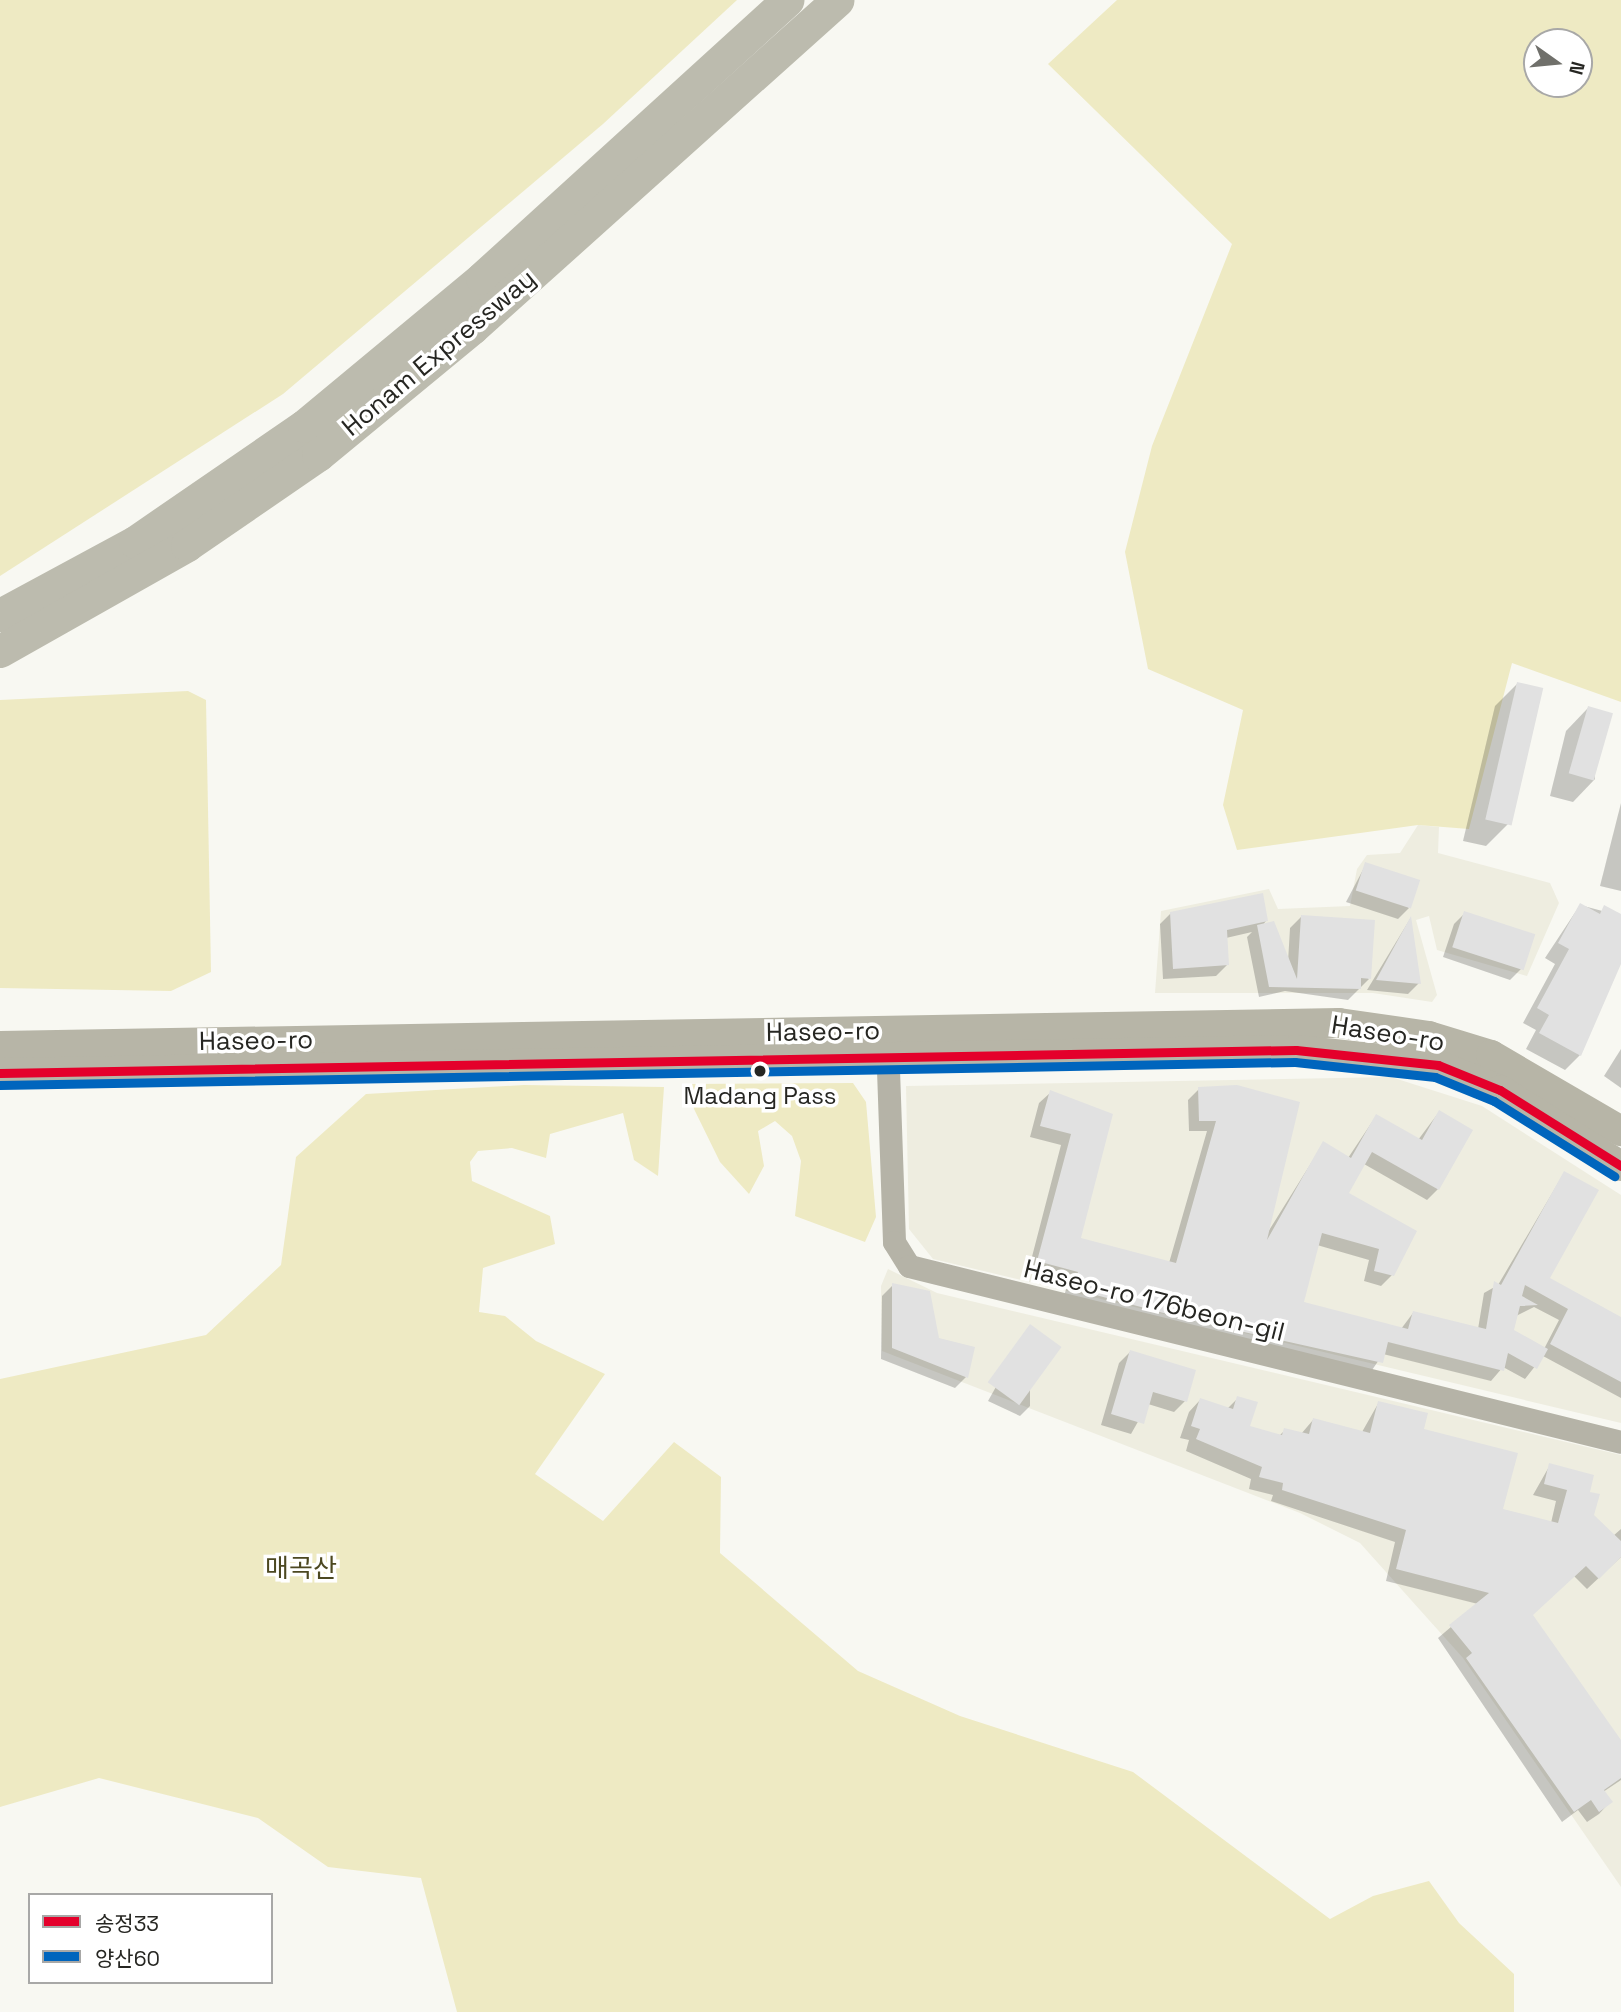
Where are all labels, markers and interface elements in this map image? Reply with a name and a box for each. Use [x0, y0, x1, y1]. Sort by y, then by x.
north arrow [1523, 28, 1593, 98]
text: N [1563, 59, 1591, 77]
street label: Honam Expressway [336, 263, 542, 443]
street label: Haseo-ro [1329, 1010, 1447, 1058]
street label: Haseo-ro [766, 1015, 880, 1049]
street label: Haseo-ro [199, 1024, 313, 1058]
marker: Madang Pass [753, 1064, 767, 1078]
place label: Madang Pass [684, 1082, 836, 1110]
street label: Haseo-ro 176beon-gil [1020, 1253, 1288, 1349]
park label: 매곡산 [265, 1553, 337, 1585]
legend [28, 1893, 273, 1984]
text: 송정33 [95, 1910, 159, 1937]
text: 양산60 [95, 1945, 160, 1972]

